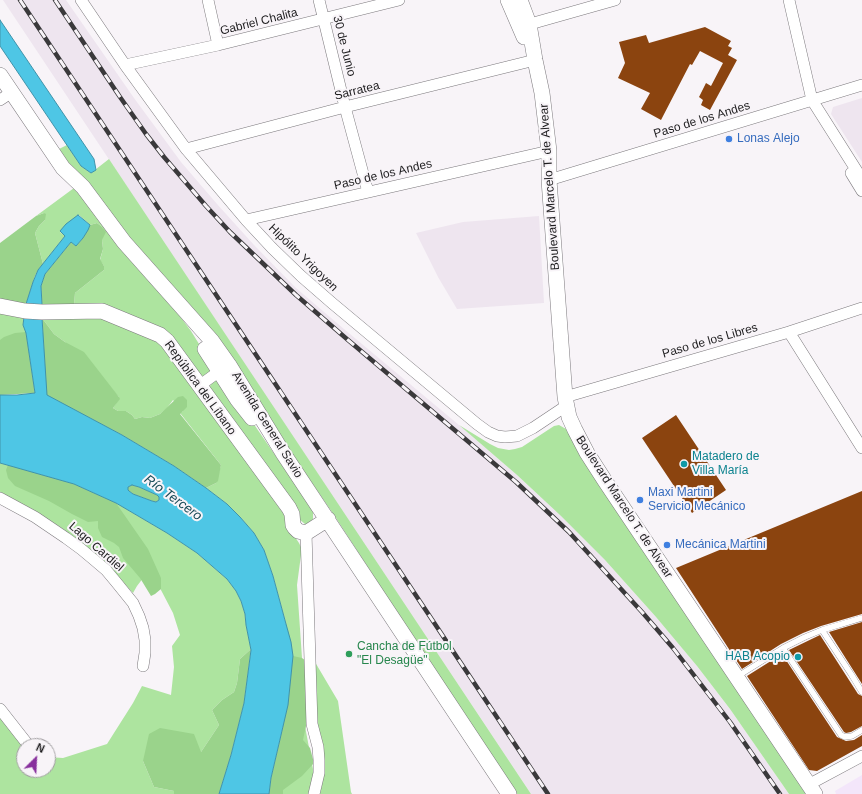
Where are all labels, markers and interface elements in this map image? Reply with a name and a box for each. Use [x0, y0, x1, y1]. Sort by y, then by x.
street label: Gabriel Chalita [219, 5, 299, 39]
street label: 30 de Junio [330, 14, 358, 78]
street label: Sarratea [333, 78, 381, 104]
street label: Paso de los Andes [652, 98, 752, 142]
street label: Boulevard Marcelo T. de Alvear [537, 103, 563, 271]
place label: Lonas Alejo [737, 132, 800, 146]
marker: Lonas Alejo [724, 134, 734, 144]
street label: Paso de los Andes [333, 157, 433, 193]
street label: Hipólito Yrigoyen [265, 221, 341, 295]
street label: Paso de los Libres [661, 320, 759, 362]
street label: República del Líbano [161, 338, 239, 438]
street label: Avenida General Savio [228, 369, 306, 481]
street label: Boulevard Marcelo T. de Alvear [573, 433, 675, 581]
place label: Matadero de Villa María [692, 450, 759, 478]
marker: Matadero de Villa María [679, 459, 689, 469]
water label: Río Tercero [141, 472, 205, 524]
place label: Maxi Martini Servicio Mecánico [648, 486, 745, 514]
marker: Maxi Martini Servicio Mecánico [635, 495, 645, 505]
street label: Lago Cardiel [66, 519, 126, 575]
place label: Mecánica Martini [675, 538, 766, 552]
marker: Mecánica Martini [662, 540, 672, 550]
place label: Cancha de Fútbol "El Desagüe" [357, 640, 452, 668]
marker: Cancha de Fútbol "El Desagüe" [344, 649, 354, 659]
place label: HAB Acopio [725, 650, 790, 664]
marker: HAB Acopio [793, 652, 803, 662]
north arrow [16, 738, 56, 778]
text: N [34, 741, 47, 755]

